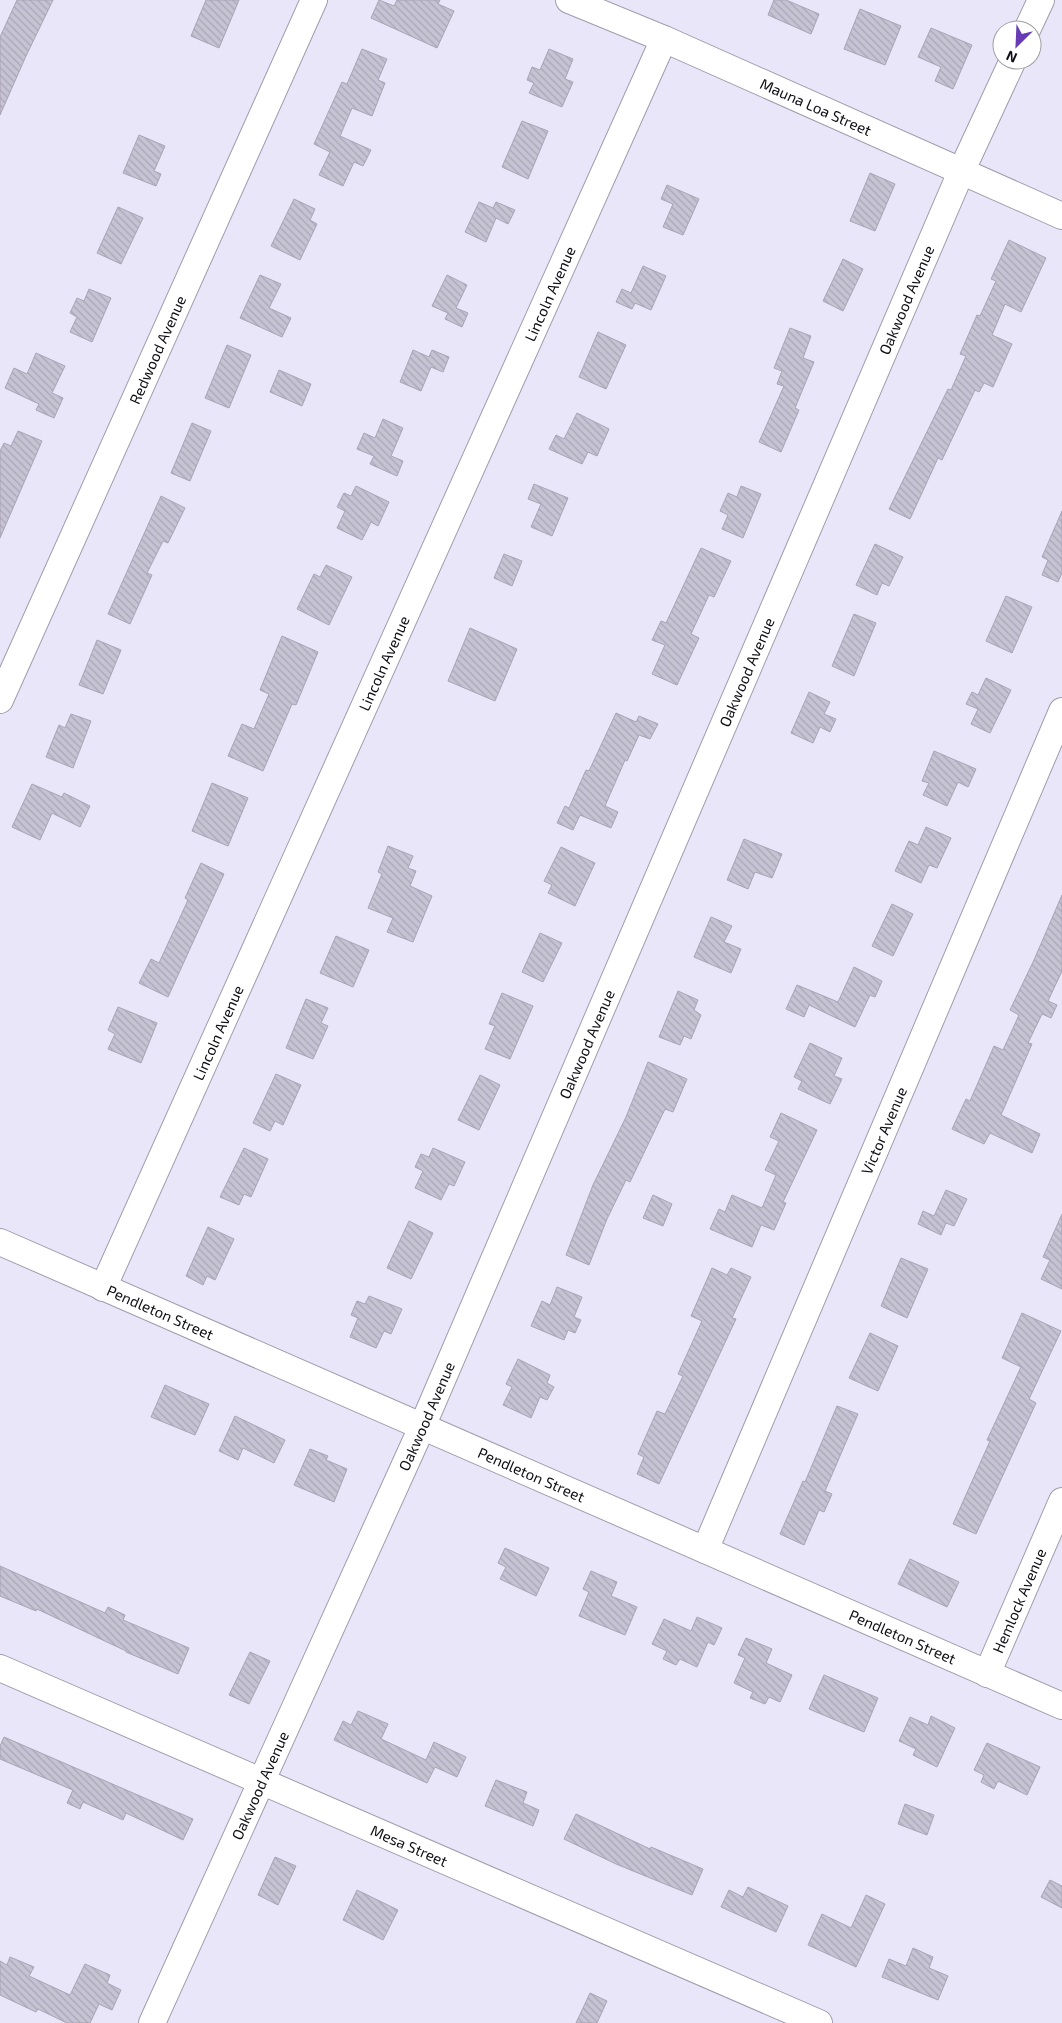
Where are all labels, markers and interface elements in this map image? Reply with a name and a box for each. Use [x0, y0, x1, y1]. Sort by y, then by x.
north arrow [992, 20, 1042, 70]
text: N [1003, 48, 1020, 67]
street label: Mauna Loa Street [758, 74, 875, 139]
street label: Oakwood Avenue [875, 242, 937, 357]
street label: Lincoln Avenue [520, 243, 579, 344]
street label: Redwood Avenue [125, 292, 189, 407]
street label: Lincoln Avenue [354, 613, 413, 714]
street label: Oakwood Avenue [715, 615, 778, 729]
street label: Lincoln Avenue [189, 982, 247, 1083]
street label: Oakwood Avenue [555, 987, 618, 1102]
street label: Victor Avenue [857, 1084, 910, 1177]
street label: Pendleton Street [104, 1281, 217, 1343]
street label: Oakwood Avenue [394, 1359, 458, 1473]
street label: Pendleton Street [475, 1443, 588, 1506]
street label: Hemlock Avenue [988, 1545, 1049, 1656]
street label: Pendleton Street [846, 1605, 959, 1668]
street label: Oakwood Avenue [227, 1728, 292, 1842]
street label: Mesa Street [368, 1821, 451, 1870]

